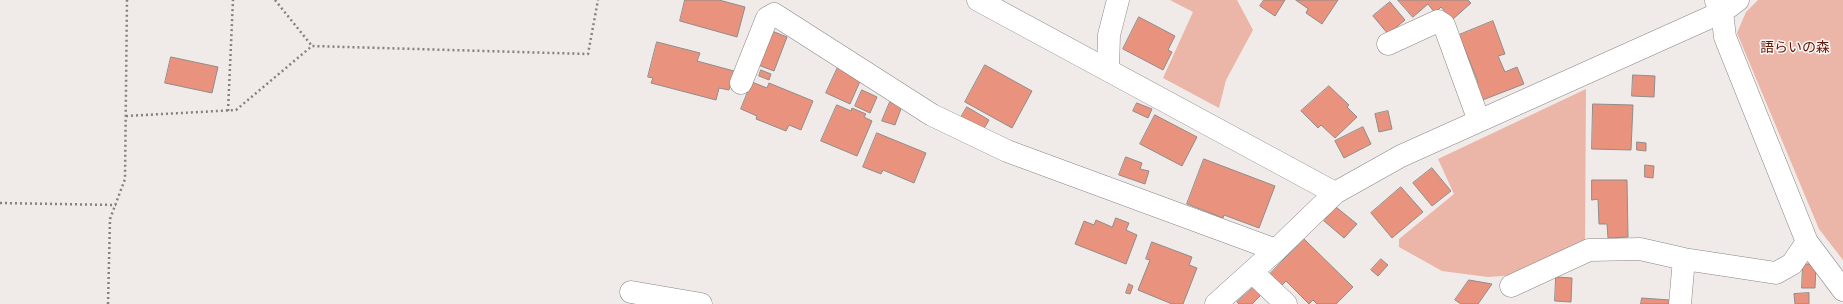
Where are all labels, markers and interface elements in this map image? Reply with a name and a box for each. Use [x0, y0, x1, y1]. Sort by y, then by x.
park label: 語らいの森 [1760, 40, 1830, 56]

